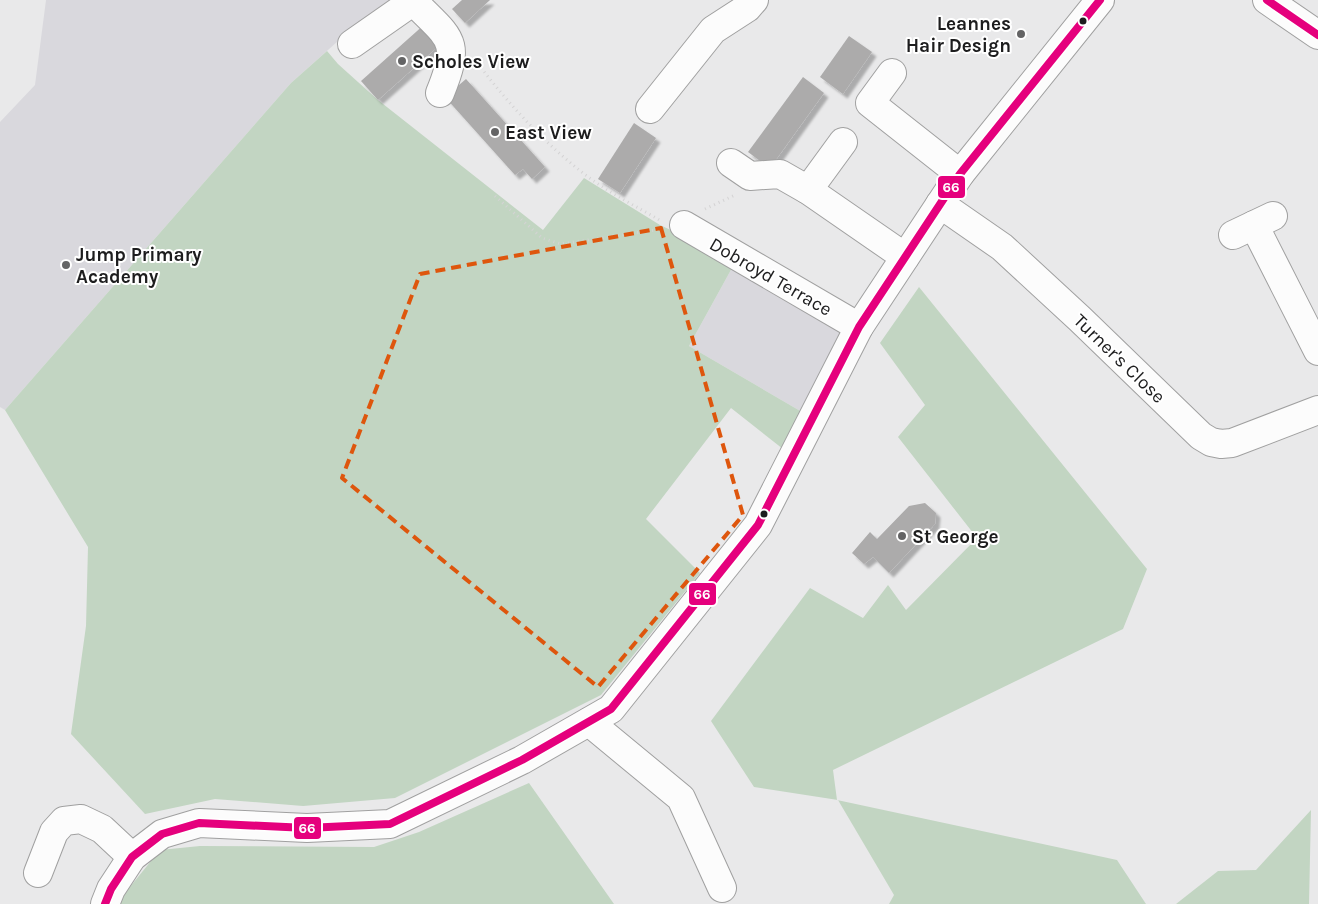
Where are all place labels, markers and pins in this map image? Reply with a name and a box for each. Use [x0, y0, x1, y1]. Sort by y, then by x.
place label: Leannes Hair Design [906, 13, 1011, 57]
unlabelled marker [1078, 16, 1088, 26]
marker: Leannes Hair Design [1015, 28, 1027, 40]
place label: Scholes View [412, 51, 530, 73]
marker: Scholes View [396, 55, 408, 67]
place label: East View [505, 122, 592, 144]
marker: East View [489, 126, 501, 138]
place label: Jump Primary Academy [76, 244, 202, 288]
marker: Jump Primary Academy [60, 259, 72, 271]
unlabelled marker [759, 509, 769, 519]
place label: St George [912, 526, 999, 548]
marker: St George [896, 530, 908, 542]

